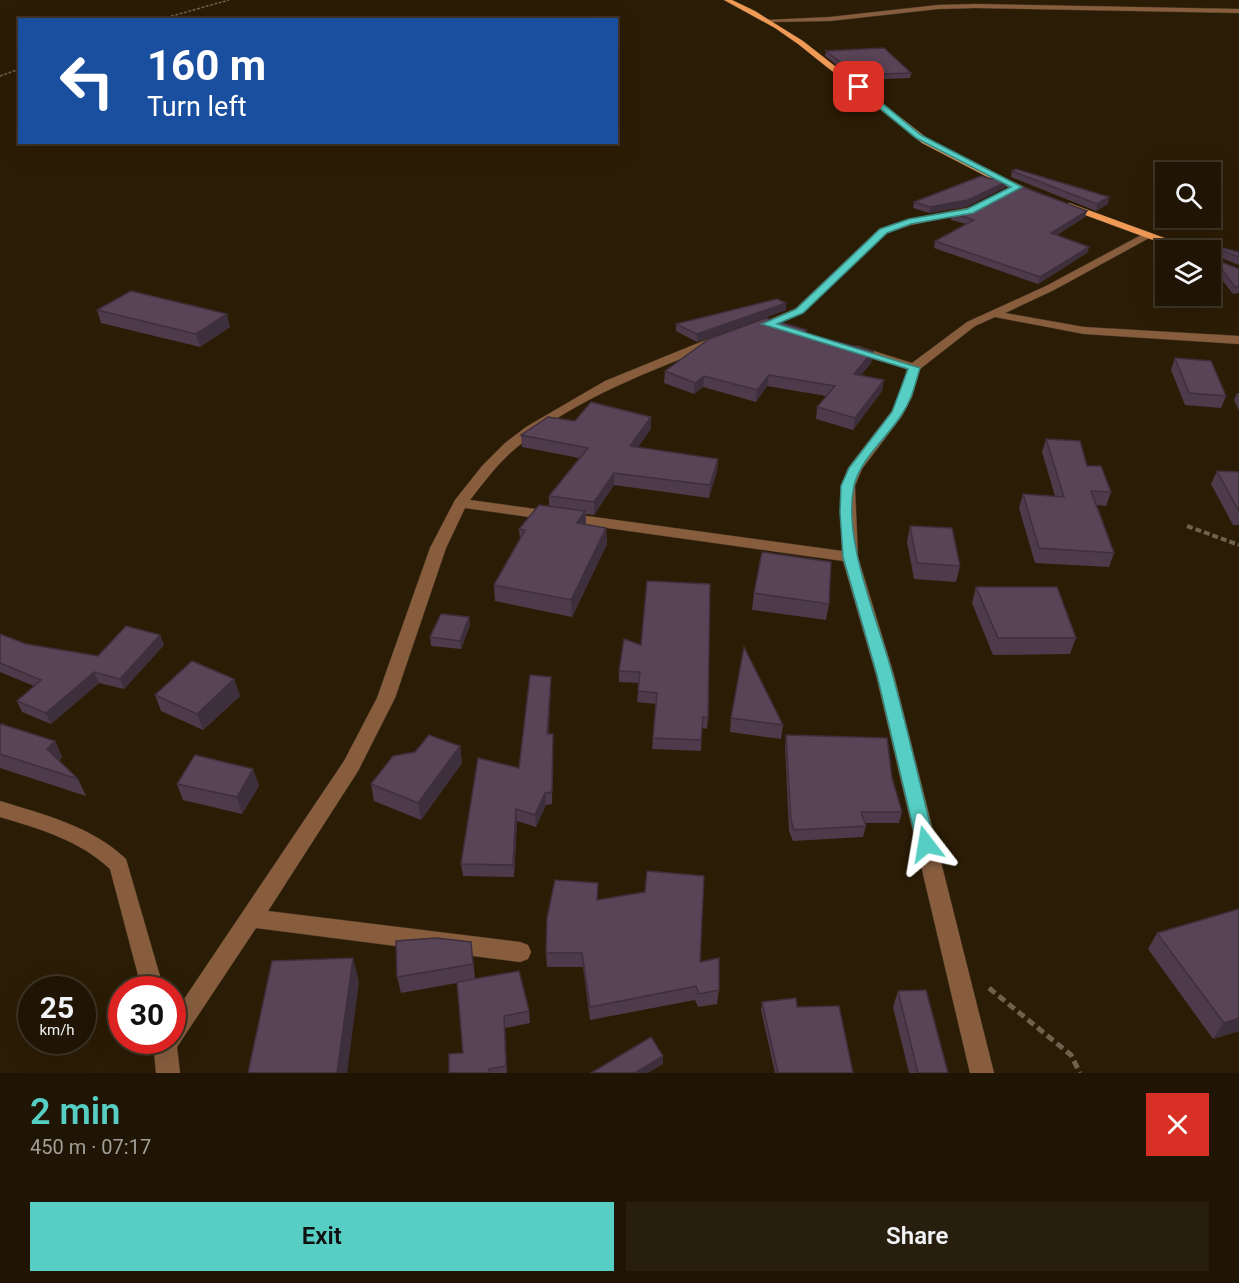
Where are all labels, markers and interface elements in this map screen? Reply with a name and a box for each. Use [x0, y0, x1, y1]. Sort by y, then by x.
text: 160 m [147, 41, 266, 90]
icon: left [48, 42, 126, 120]
pin [833, 61, 884, 112]
icon: arrive [842, 70, 875, 103]
text: Turn left [147, 91, 247, 123]
map controls [1155, 162, 1221, 306]
button: search [1155, 162, 1221, 228]
button: layers [1155, 240, 1221, 306]
position arrow [894, 812, 958, 876]
speed limit sign: 30 [108, 976, 186, 1054]
text: 25 [40, 990, 74, 1025]
text: km/h [39, 1021, 75, 1039]
text: 2 min [30, 1091, 120, 1133]
button: close [1146, 1093, 1209, 1156]
text: 450 m · 07:17 [30, 1135, 151, 1159]
button: Exit [30, 1202, 614, 1271]
button: Share [626, 1202, 1209, 1271]

